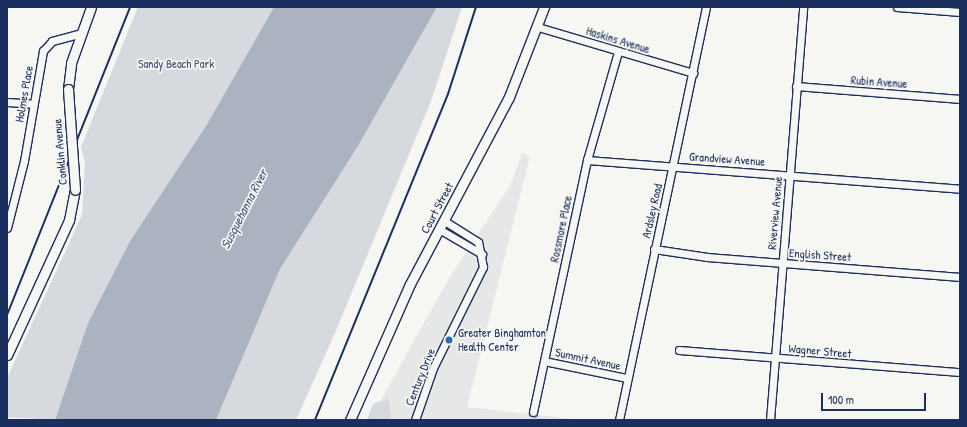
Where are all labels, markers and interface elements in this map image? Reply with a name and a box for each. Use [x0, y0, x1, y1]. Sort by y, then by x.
street label: Haskins Avenue [584, 23, 652, 57]
park label: Sandy Beach Park [138, 57, 214, 71]
street label: Holmes Place [12, 65, 36, 123]
street label: Rubin Avenue [850, 73, 908, 91]
street label: Conklin Avenue [50, 118, 70, 186]
street label: Grandview Avenue [688, 149, 766, 169]
water label: Susquehanna River [217, 167, 271, 251]
street label: Riverview Avenue [765, 176, 785, 250]
street label: Court Street [418, 180, 456, 236]
street label: Ardsley Road [639, 182, 665, 240]
street label: Rossmore Place [547, 194, 575, 264]
street label: English Street [788, 246, 852, 264]
place label: Greater Binghamton Health Center [458, 326, 546, 354]
marker: Greater Binghamton Health Center [443, 334, 455, 346]
street label: Wagner Street [788, 341, 852, 361]
street label: Summit Avenue [554, 345, 622, 373]
street label: Century Drive [402, 346, 438, 408]
scale bar [823, 385, 928, 411]
text: 100 m [828, 391, 854, 408]

